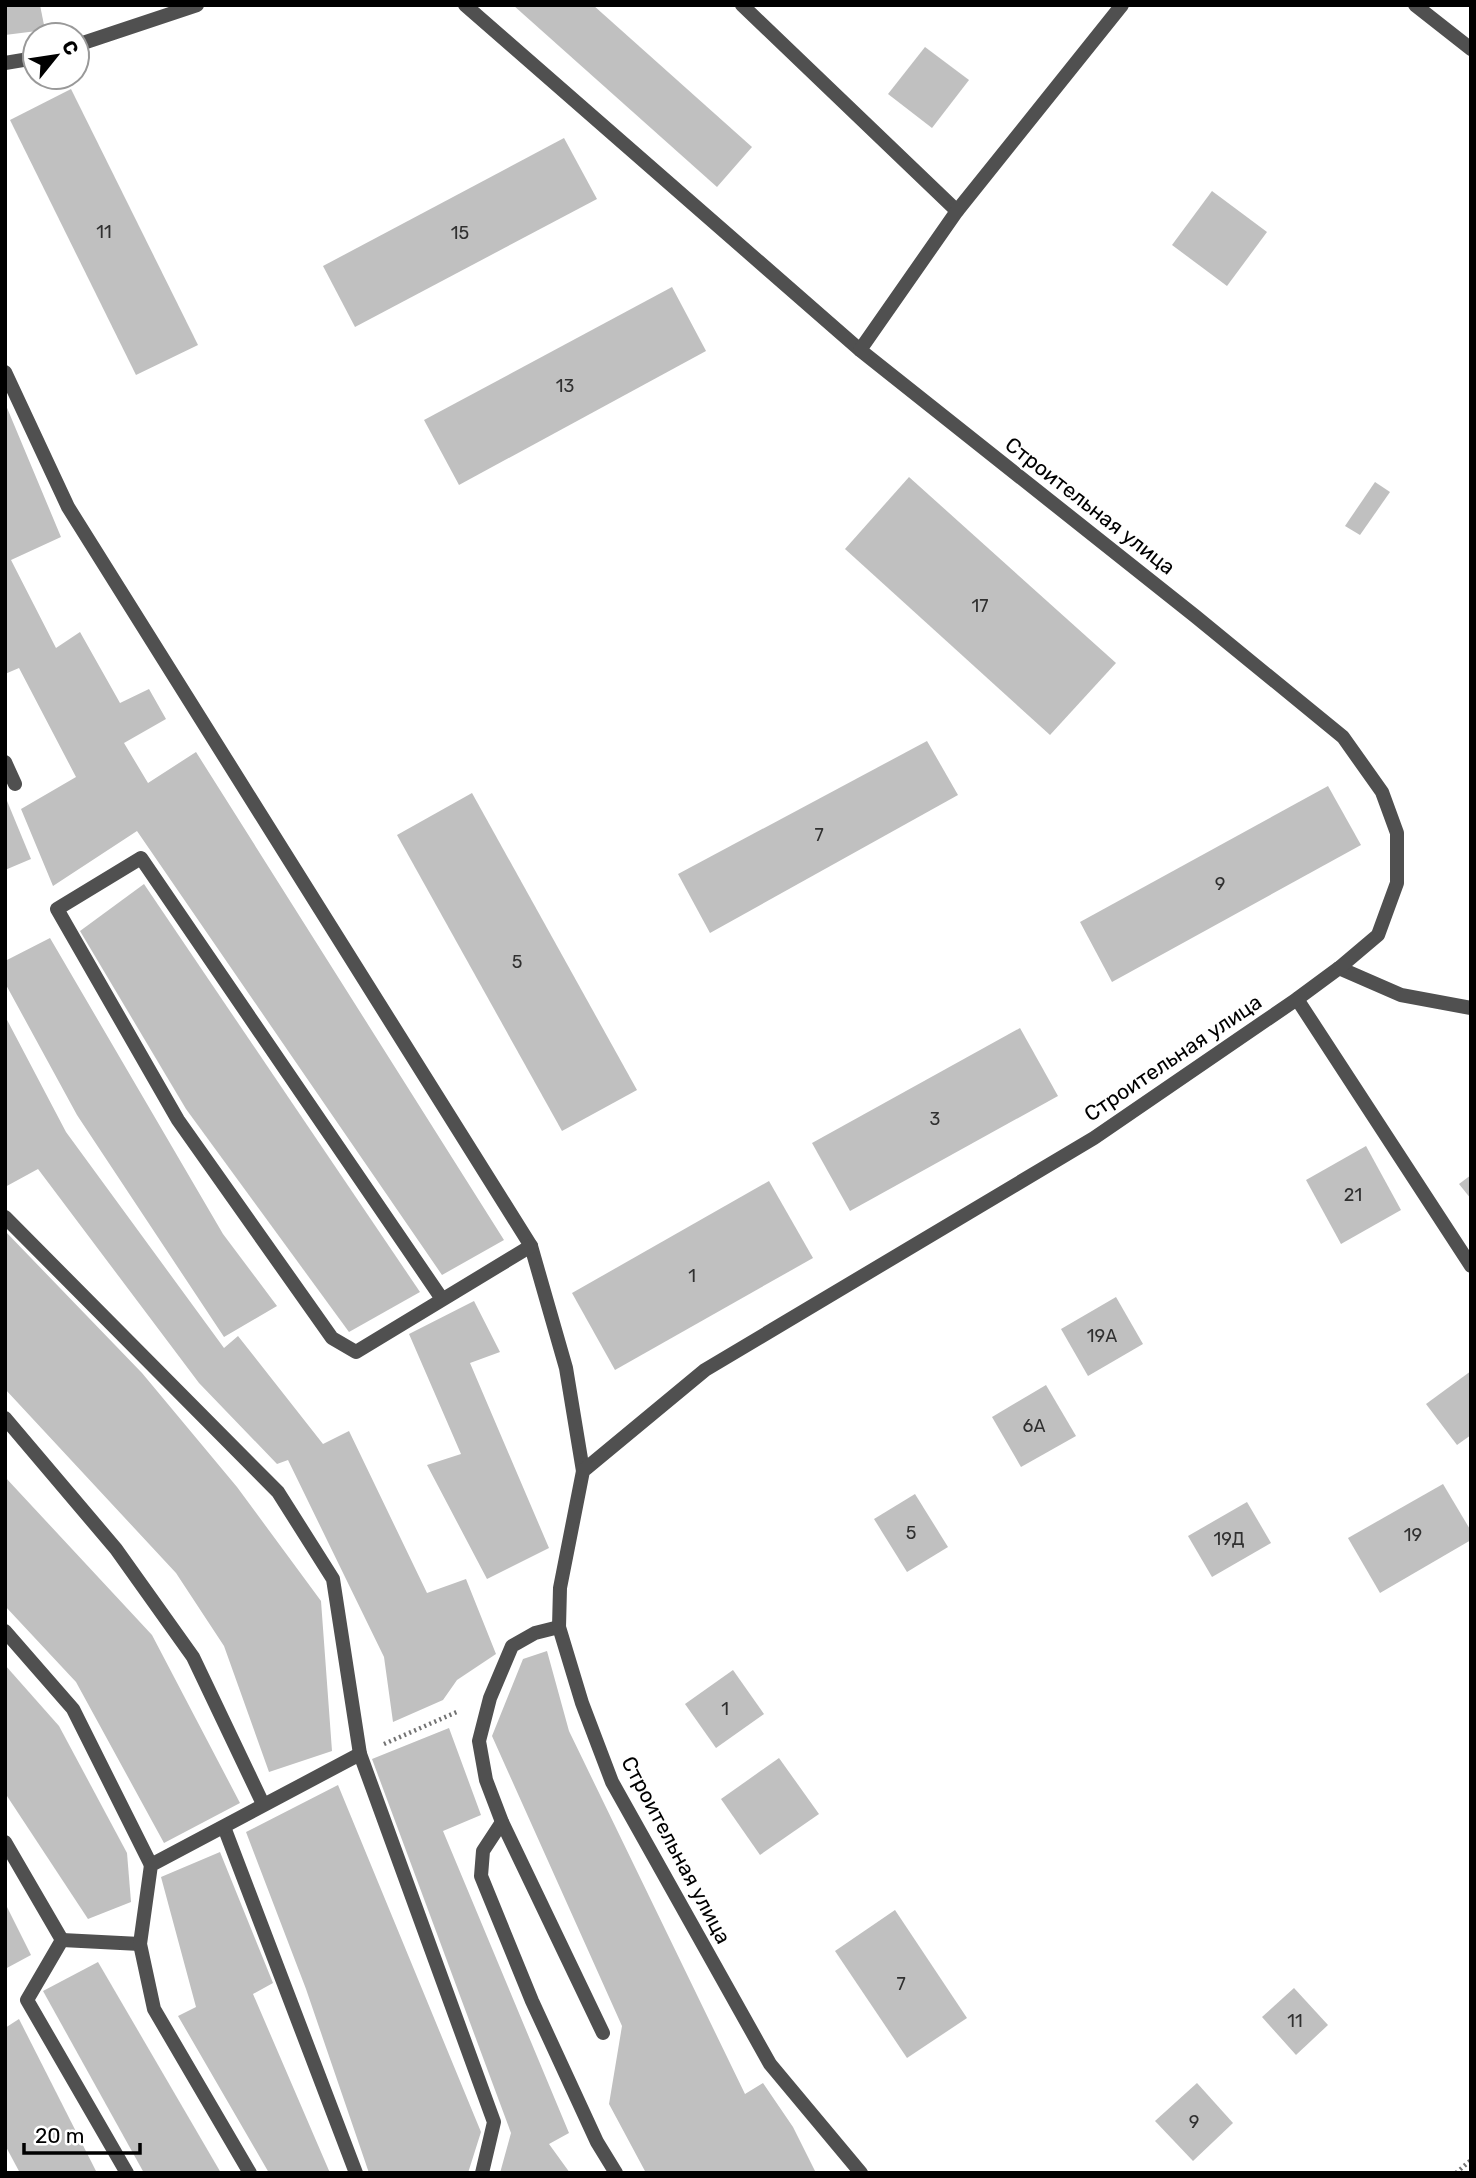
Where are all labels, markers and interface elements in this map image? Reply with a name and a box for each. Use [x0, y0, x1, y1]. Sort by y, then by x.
north arrow [21, 21, 91, 91]
text: С [57, 36, 84, 59]
house number: 11 [96, 221, 112, 243]
house number: 15 [451, 222, 469, 244]
house number: 13 [556, 375, 574, 397]
street label: Строительная улица [1000, 432, 1180, 580]
house number: 17 [972, 595, 988, 617]
house number: 7 [814, 824, 824, 846]
house number: 9 [1215, 873, 1225, 895]
house number: 5 [512, 951, 522, 973]
street label: Строительная улица [1079, 989, 1266, 1126]
house number: 3 [930, 1108, 940, 1130]
house number: 21 [1344, 1184, 1362, 1206]
house number: 1 [688, 1265, 696, 1287]
house number: 19А [1087, 1325, 1117, 1347]
house number: 6А [1023, 1415, 1045, 1437]
house number: 5 [906, 1522, 916, 1544]
house number: 19 [1404, 1524, 1422, 1546]
house number: 19Д [1213, 1528, 1245, 1550]
house number: 1 [721, 1698, 729, 1720]
street label: Строительная улица [616, 1752, 736, 1948]
house number: 7 [896, 1973, 906, 1995]
house number: 11 [1287, 2010, 1303, 2032]
house number: 9 [1189, 2111, 1199, 2133]
scale bar [24, 2112, 140, 2156]
text: 20 m [35, 2123, 84, 2148]

